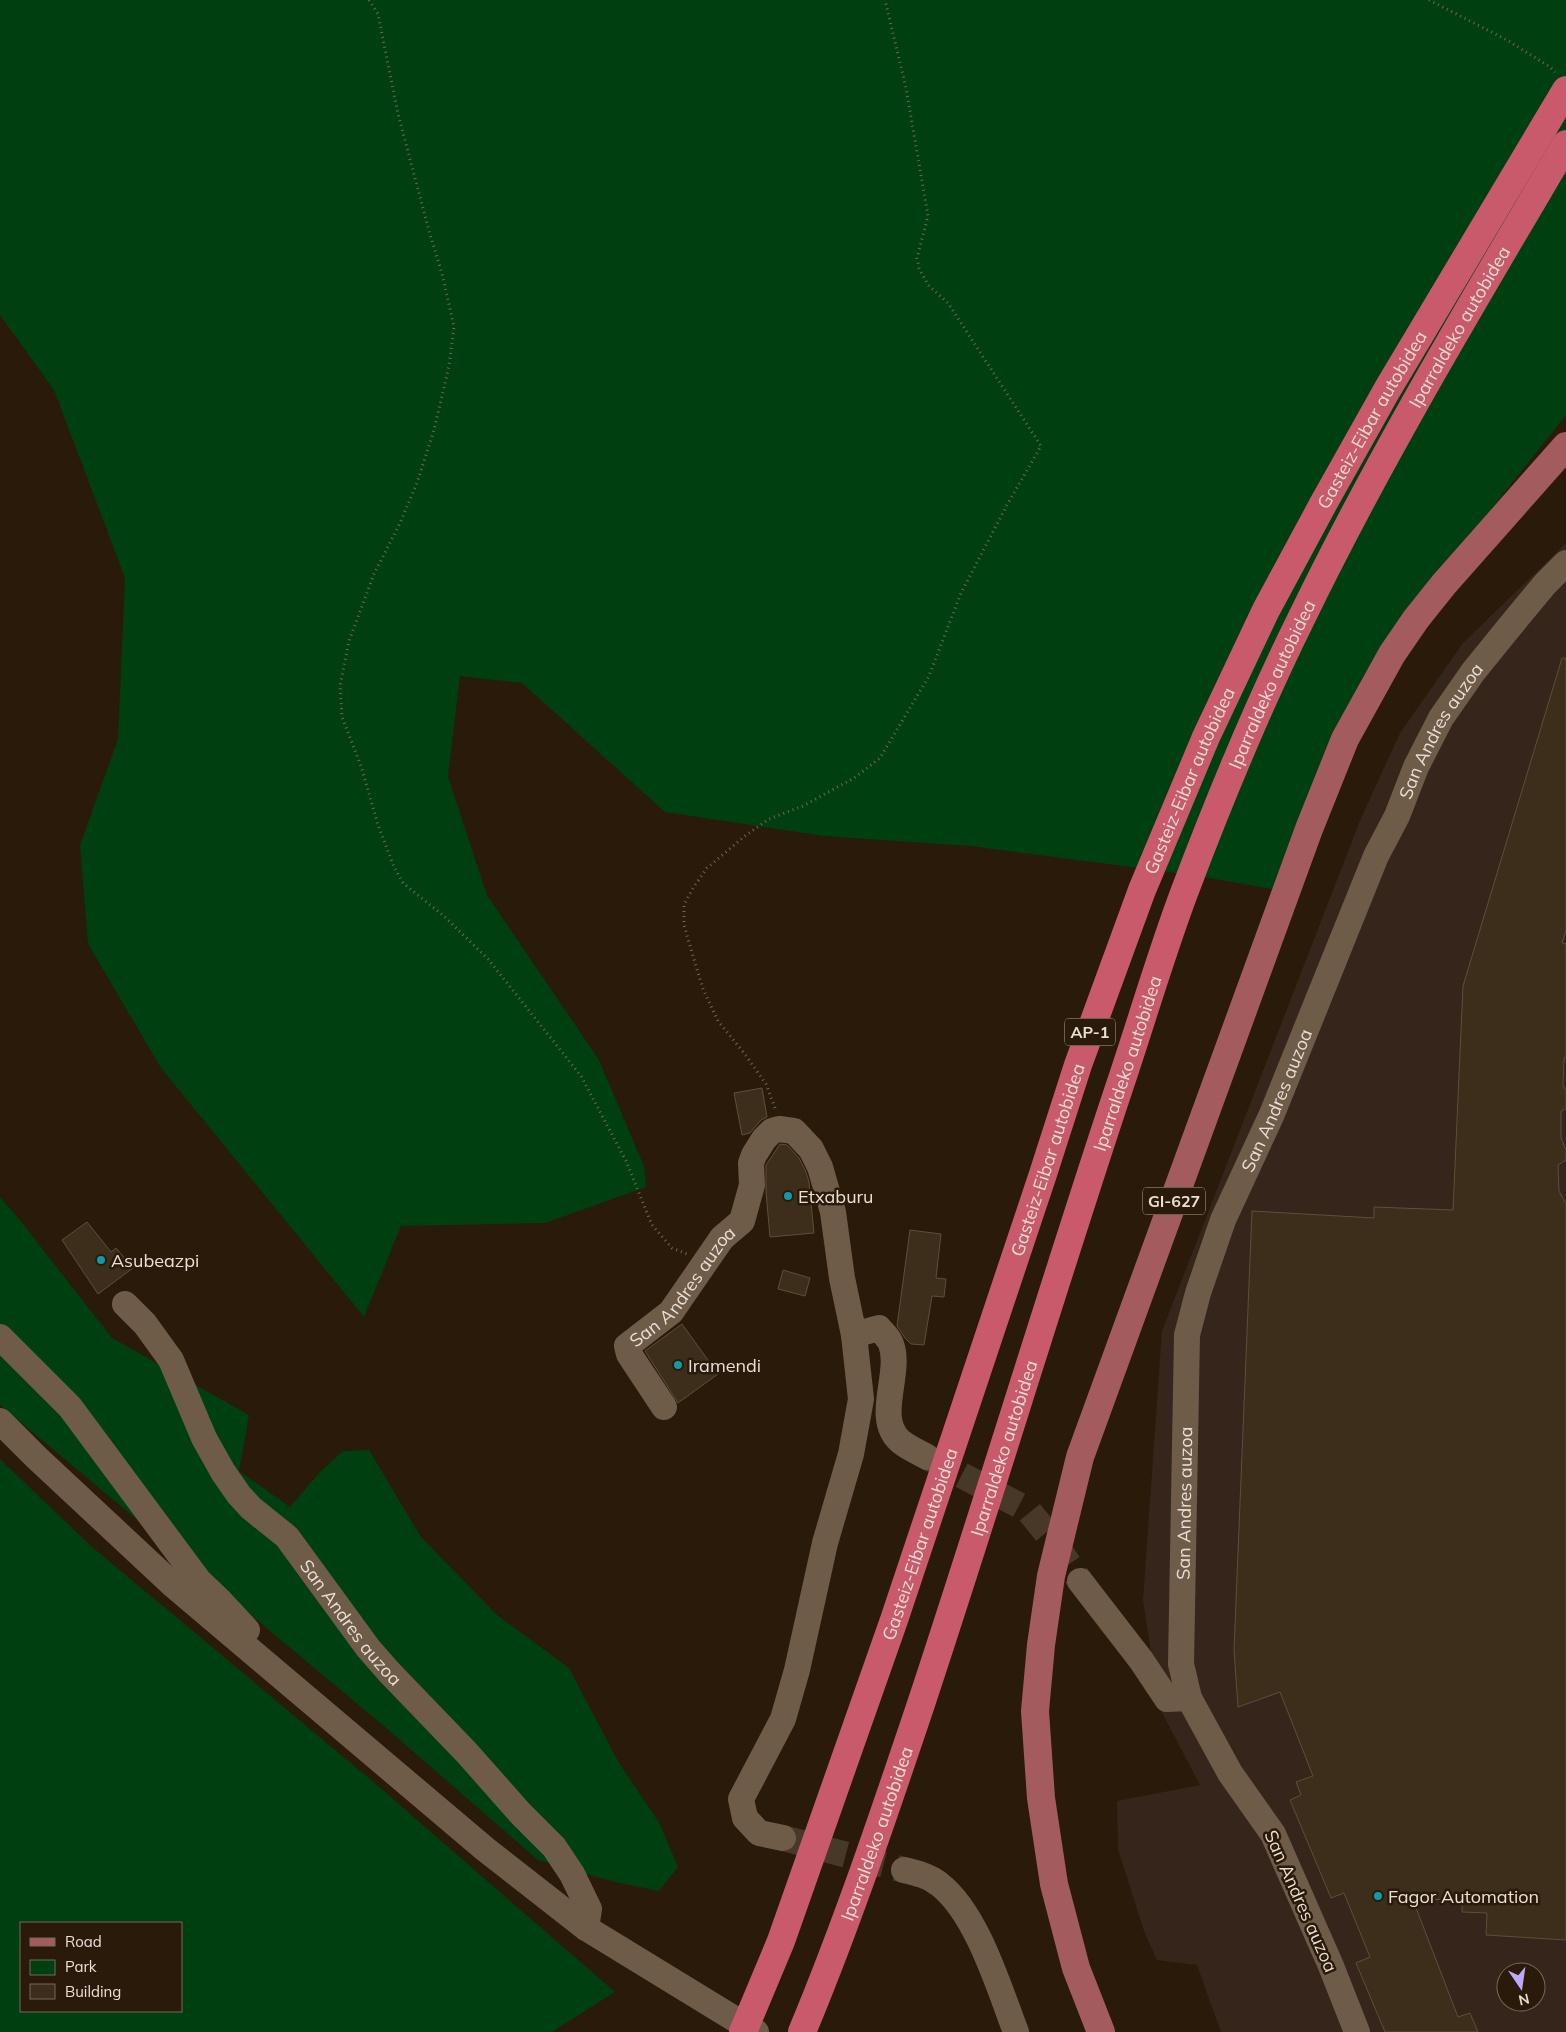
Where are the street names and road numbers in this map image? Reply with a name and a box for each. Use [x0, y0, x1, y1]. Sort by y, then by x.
street label: Iparraldeko autobidea [1403, 242, 1515, 412]
street label: Gasteiz-Eibar autobidea [1311, 326, 1431, 513]
street label: Iparraldeko autobidea [1223, 596, 1320, 772]
street label: San Andres auzoa [1393, 658, 1488, 802]
street label: Gasteiz-Eibar autobidea [1138, 683, 1239, 878]
street label: Iparraldeko autobidea [1087, 973, 1166, 1154]
road number: AP-1 [1065, 1019, 1115, 1046]
street label: San Andres auzoa [1235, 1025, 1317, 1175]
street label: Gasteiz-Eibar autobidea [1005, 1060, 1089, 1259]
road number: GI-627 [1143, 1188, 1205, 1214]
street label: San Andres auzoa [624, 1221, 740, 1352]
street label: Iparraldeko autobidea [965, 1357, 1042, 1539]
street label: San Andres auzoa [1171, 1426, 1197, 1580]
street label: Gasteiz-Eibar autobidea [876, 1445, 962, 1643]
street label: San Andres auzoa [295, 1555, 407, 1690]
street label: Iparraldeko autobidea [835, 1743, 917, 1924]
street label: San Andres auzoa [1259, 1826, 1343, 1976]

